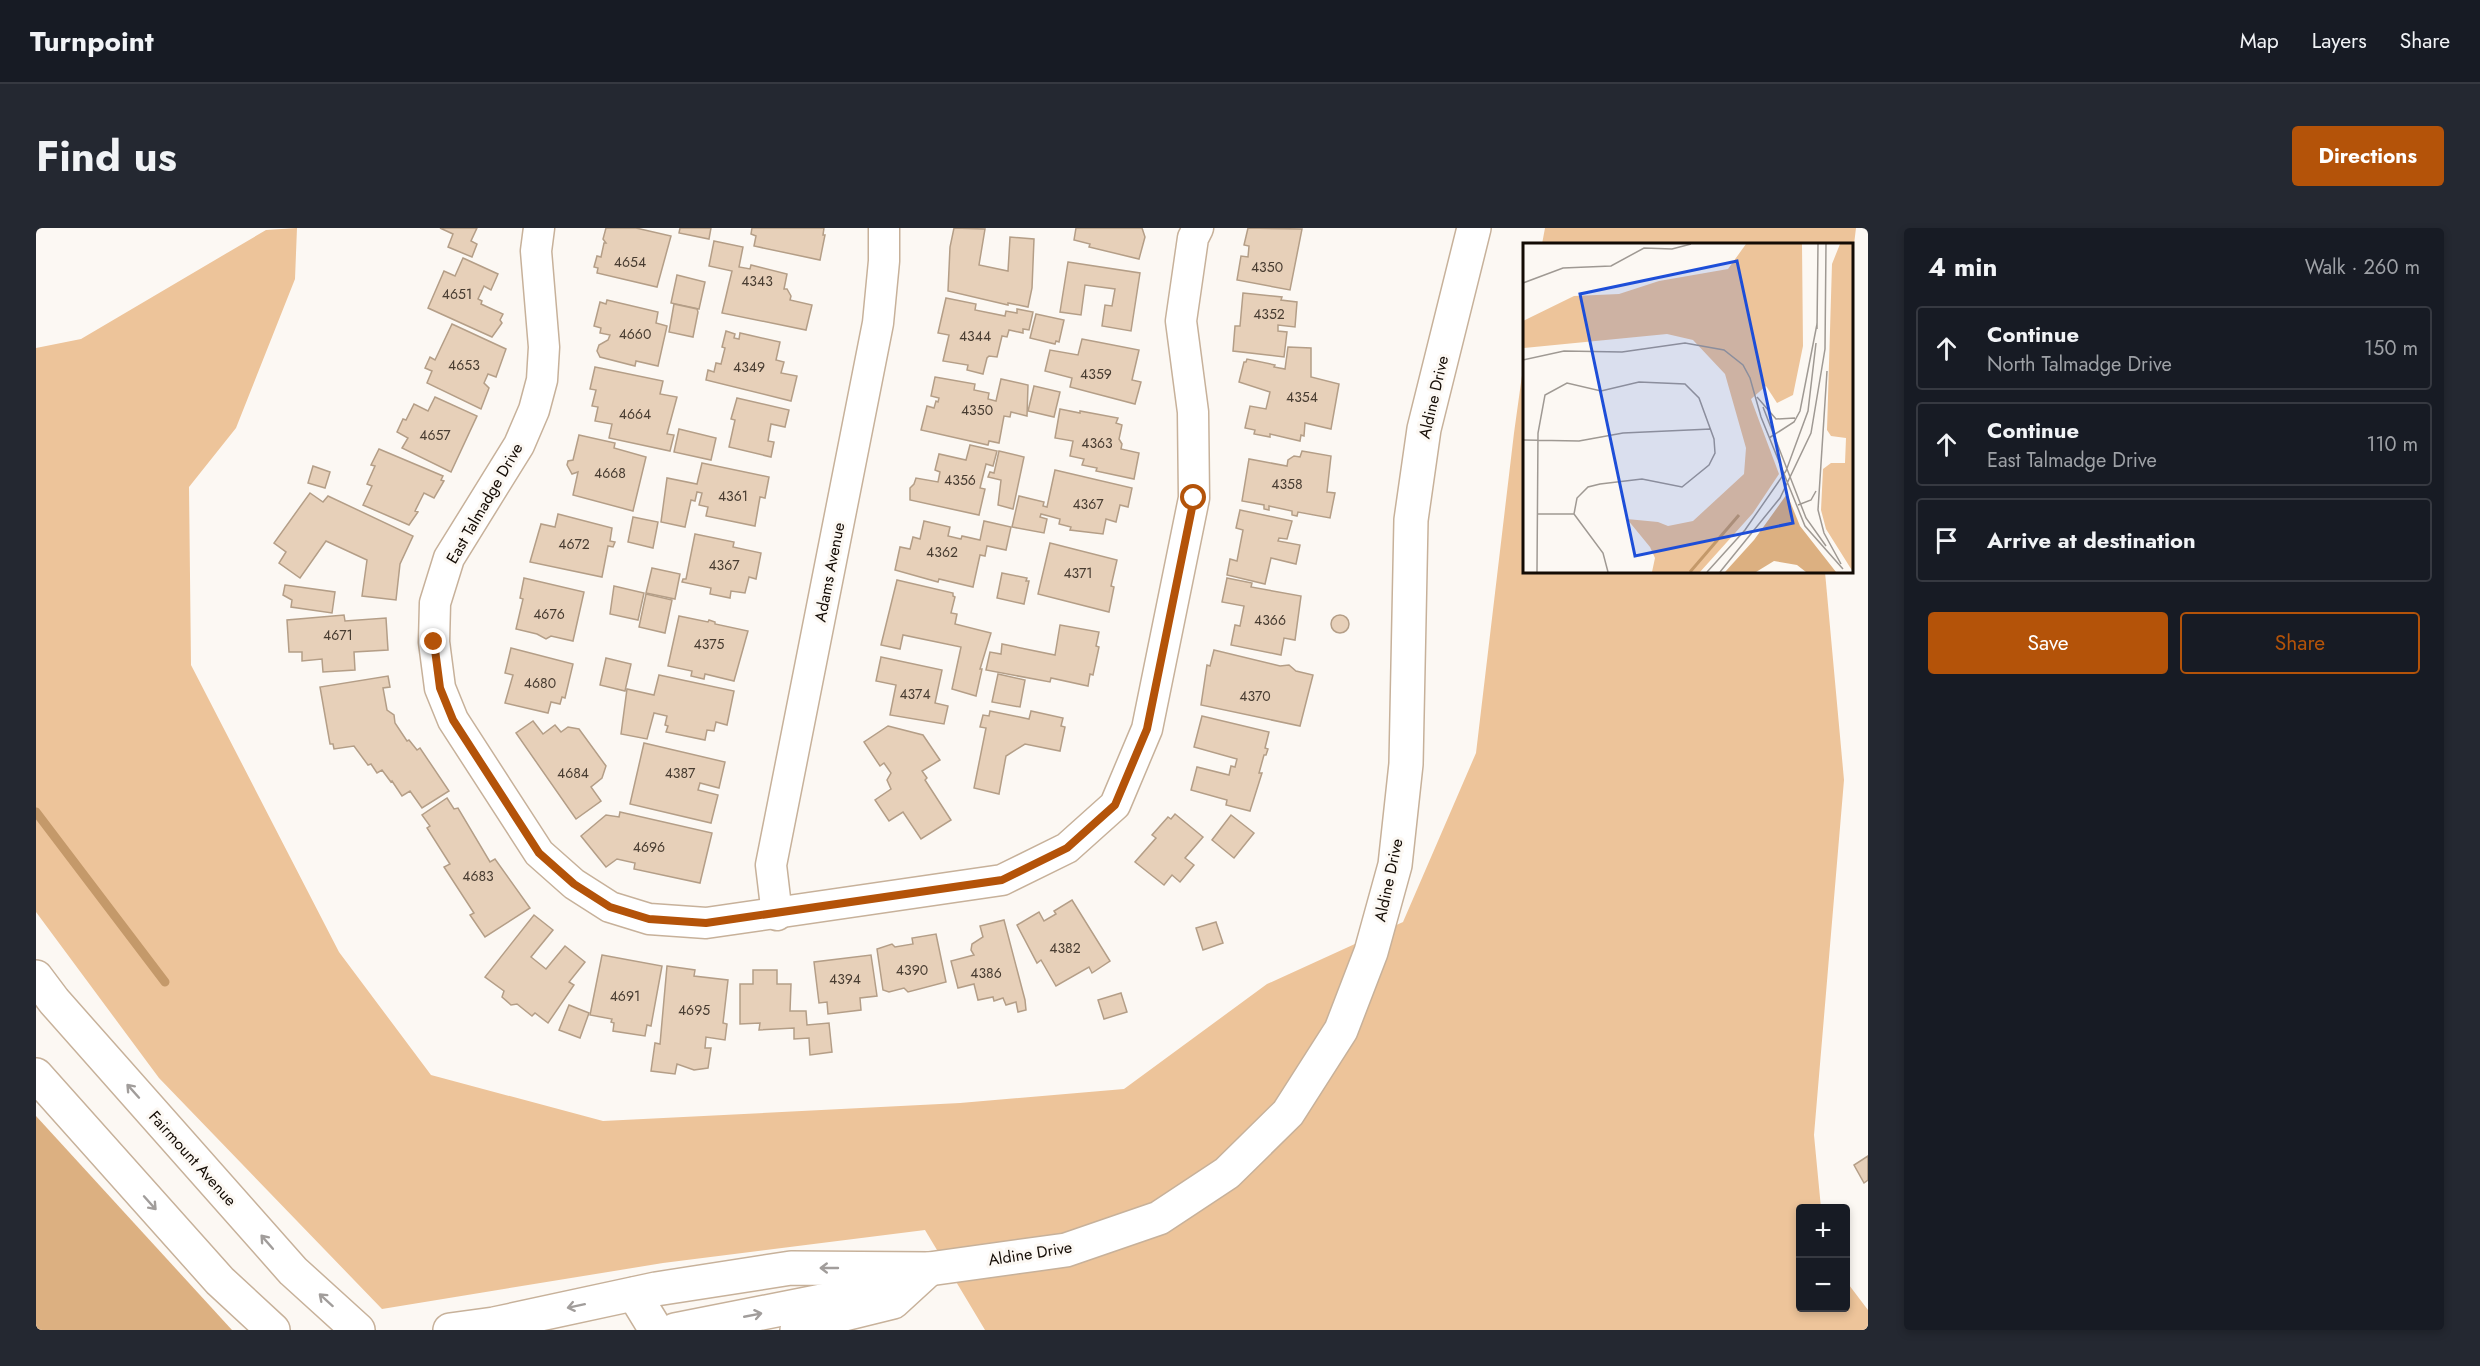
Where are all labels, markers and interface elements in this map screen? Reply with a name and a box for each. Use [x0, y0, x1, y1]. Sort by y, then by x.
text: Turnpoint [30, 21, 154, 62]
text: Map [2240, 26, 2279, 56]
text: Layers [2312, 26, 2367, 56]
text: Share [2400, 26, 2450, 56]
text: Find us [36, 126, 177, 187]
button: Directions [2292, 126, 2444, 186]
inset map [1523, 243, 1853, 573]
text: 4 min [1928, 248, 1997, 286]
house number: 4654 [614, 252, 646, 272]
text: Walk · 260 m [2305, 253, 2420, 282]
house number: 4350 [1251, 257, 1283, 277]
house number: 4343 [741, 271, 773, 291]
house number: 4651 [442, 284, 472, 304]
house number: 4352 [1253, 304, 1285, 324]
text: Continue [1987, 318, 2079, 350]
house number: 4660 [619, 324, 651, 344]
house number: 4344 [959, 326, 991, 346]
icon: ahead [1930, 332, 1963, 365]
text: 150 m [2364, 334, 2418, 363]
text: North Talmadge Drive [1987, 350, 2172, 379]
street label: Aldine Drive [1413, 353, 1454, 441]
house number: 4653 [448, 355, 480, 375]
house number: 4349 [733, 357, 765, 377]
house number: 4359 [1080, 364, 1112, 384]
house number: 4354 [1286, 387, 1318, 407]
house number: 4350 [961, 400, 993, 420]
house number: 4664 [619, 404, 651, 424]
text: Continue [1987, 414, 2079, 446]
house number: 4657 [419, 425, 451, 445]
icon: ahead [1930, 428, 1963, 461]
text: 110 m [2366, 430, 2418, 459]
house number: 4363 [1081, 433, 1113, 453]
street label: East Talmadge Drive [441, 439, 528, 568]
text: East Talmadge Drive [1987, 446, 2157, 475]
house number: 4668 [594, 463, 626, 483]
house number: 4356 [944, 470, 976, 490]
house number: 4358 [1271, 474, 1303, 494]
route start [1180, 484, 1206, 510]
house number: 4361 [718, 486, 748, 506]
house number: 4367 [1072, 494, 1104, 514]
street label: Adams Avenue [809, 520, 850, 624]
icon: arrive [1930, 524, 1963, 557]
text: Arrive at destination [1987, 524, 2196, 556]
house number: 4672 [558, 534, 590, 554]
house number: 4362 [926, 542, 958, 562]
house number: 4367 [708, 555, 740, 575]
house number: 4371 [1063, 563, 1093, 583]
house number: 4676 [533, 604, 565, 624]
house number: 4366 [1254, 610, 1286, 630]
button: Save [1928, 612, 2168, 674]
button: Share [2180, 612, 2420, 674]
house number: 4671 [323, 625, 353, 645]
route end [420, 628, 446, 654]
house number: 4375 [694, 634, 725, 654]
house number: 4680 [524, 673, 556, 693]
house number: 4374 [899, 684, 931, 704]
house number: 4370 [1239, 686, 1271, 706]
house number: 4684 [557, 763, 589, 783]
house number: 4387 [665, 763, 696, 783]
street label: Aldine Drive [1368, 836, 1409, 924]
house number: 4696 [633, 837, 665, 857]
house number: 4683 [462, 866, 494, 886]
house number: 4382 [1049, 938, 1081, 958]
house number: 4390 [896, 960, 928, 980]
house number: 4386 [970, 963, 1002, 983]
house number: 4394 [829, 969, 861, 989]
house number: 4691 [610, 986, 640, 1006]
house number: 4695 [678, 1000, 710, 1020]
one-way arrow [126, 1083, 140, 1098]
street label: Fairmount Avenue [143, 1106, 242, 1211]
one-way arrow [143, 1195, 157, 1210]
map controls [1796, 1204, 1850, 1312]
button: + [1796, 1204, 1850, 1258]
one-way arrow [260, 1235, 274, 1250]
street label: Aldine Drive [987, 1236, 1074, 1271]
button: − [1796, 1258, 1850, 1312]
one-way arrow [819, 1262, 839, 1274]
one-way arrow [318, 1293, 333, 1307]
one-way arrow [567, 1301, 587, 1312]
one-way arrow [742, 1309, 762, 1320]

